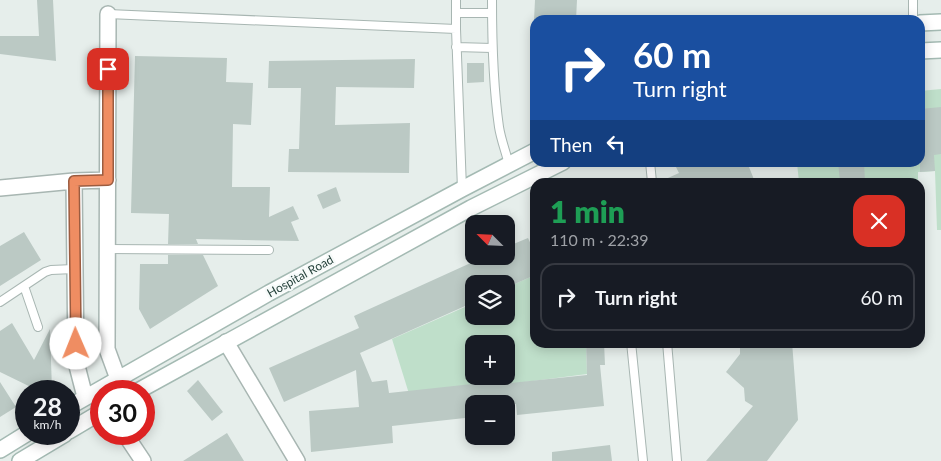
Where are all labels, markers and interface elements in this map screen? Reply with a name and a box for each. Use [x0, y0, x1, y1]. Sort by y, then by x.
text: 60 m [633, 33, 711, 75]
icon: right [550, 35, 615, 100]
pin [87, 48, 129, 90]
icon: arrive [94, 55, 122, 83]
text: Turn right [633, 75, 727, 102]
icon: left [602, 130, 630, 158]
text: Then [550, 133, 592, 156]
text: 1 min [550, 193, 625, 229]
button: close [853, 195, 905, 247]
north arrow [465, 215, 515, 265]
map controls [465, 215, 515, 445]
text: 110 m · 22:39 [550, 230, 649, 249]
street label: Hospital Road [264, 252, 336, 300]
button: layers [465, 275, 515, 325]
icon: right [552, 283, 580, 311]
text: Turn right [595, 286, 677, 309]
text: 60 m [860, 286, 903, 309]
position arrow [49, 317, 101, 369]
button: + [465, 335, 515, 385]
speed limit sign: 30 [90, 380, 155, 445]
text: 28 [33, 391, 62, 421]
button: − [465, 395, 515, 445]
text: km/h [33, 417, 62, 432]

